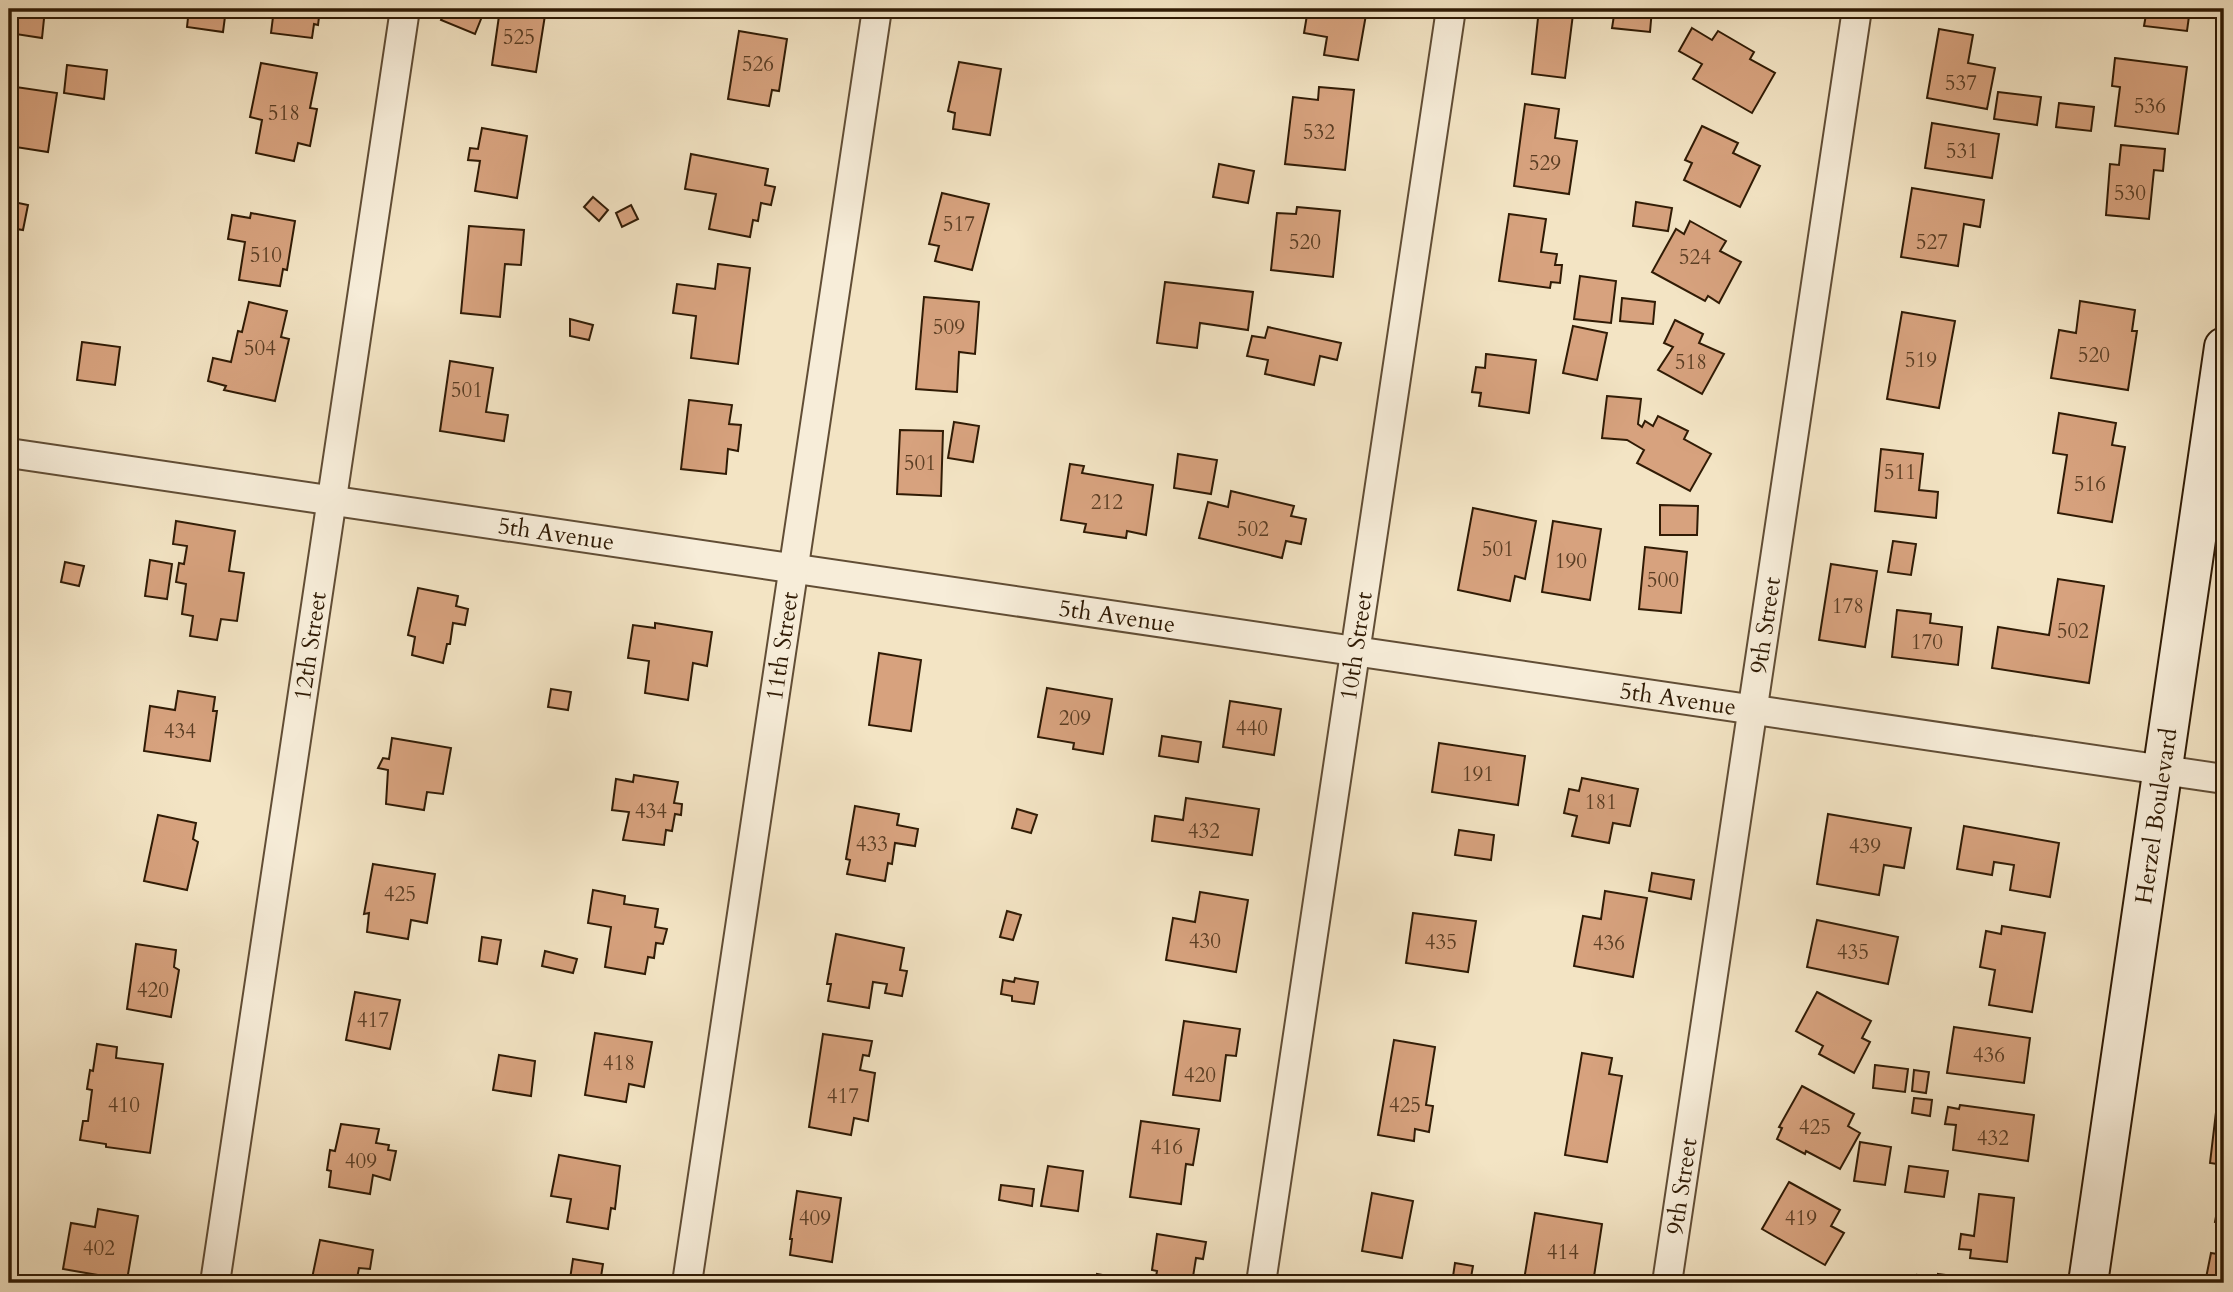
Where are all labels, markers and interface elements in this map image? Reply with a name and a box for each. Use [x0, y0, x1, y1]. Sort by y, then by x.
house number: 525 [503, 23, 535, 52]
house number: 526 [742, 50, 774, 79]
house number: 537 [1945, 69, 1977, 98]
house number: 536 [2134, 92, 2166, 121]
house number: 518 [268, 99, 300, 128]
house number: 532 [1303, 118, 1335, 147]
house number: 531 [1946, 137, 1978, 166]
house number: 529 [1529, 149, 1561, 178]
house number: 530 [2114, 179, 2146, 208]
house number: 517 [943, 210, 975, 239]
house number: 520 [1289, 228, 1321, 257]
house number: 527 [1916, 228, 1948, 257]
house number: 510 [250, 241, 282, 270]
house number: 524 [1679, 243, 1711, 272]
house number: 509 [933, 313, 965, 342]
house number: 504 [244, 334, 276, 363]
house number: 520 [2078, 341, 2110, 370]
house number: 519 [1905, 346, 1937, 375]
house number: 518 [1675, 348, 1707, 377]
house number: 501 [451, 376, 483, 405]
house number: 501 [904, 449, 936, 478]
house number: 511 [1884, 458, 1916, 487]
house number: 516 [2074, 470, 2106, 499]
house number: 212 [1091, 488, 1123, 517]
street label: 5th Avenue [496, 509, 616, 559]
house number: 502 [1237, 515, 1269, 544]
house number: 501 [1482, 535, 1514, 564]
house number: 190 [1555, 547, 1587, 576]
house number: 500 [1647, 566, 1679, 595]
street label: 9th Street [1742, 574, 1789, 676]
street label: 12th Street [286, 589, 335, 703]
street label: 11th Street [758, 589, 807, 703]
street label: 10th Street [1332, 589, 1381, 703]
street label: 5th Avenue [1057, 592, 1177, 641]
house number: 178 [1832, 592, 1864, 621]
house number: 502 [2057, 617, 2089, 646]
house number: 170 [1911, 628, 1943, 657]
street label: 5th Avenue [1617, 674, 1738, 724]
house number: 209 [1059, 704, 1091, 733]
house number: 440 [1236, 714, 1268, 743]
house number: 434 [164, 717, 196, 746]
street label: Herzel Boulevard [2127, 726, 2185, 906]
house number: 191 [1462, 760, 1494, 789]
house number: 181 [1585, 788, 1617, 817]
house number: 434 [635, 797, 667, 826]
house number: 432 [1188, 817, 1220, 846]
house number: 433 [856, 830, 888, 859]
house number: 439 [1849, 832, 1881, 861]
house number: 425 [384, 880, 416, 909]
house number: 430 [1189, 927, 1221, 956]
house number: 435 [1425, 928, 1457, 957]
house number: 436 [1593, 929, 1625, 958]
house number: 435 [1837, 938, 1869, 967]
house number: 420 [137, 976, 169, 1005]
house number: 417 [357, 1006, 389, 1035]
house number: 436 [1973, 1041, 2005, 1070]
house number: 418 [603, 1049, 635, 1078]
house number: 420 [1184, 1061, 1216, 1090]
house number: 417 [827, 1082, 859, 1111]
house number: 410 [108, 1091, 140, 1120]
house number: 425 [1389, 1091, 1421, 1120]
house number: 425 [1799, 1113, 1831, 1142]
house number: 432 [1977, 1124, 2009, 1153]
house number: 416 [1151, 1133, 1183, 1162]
street label: 9th Street [1658, 1135, 1706, 1237]
house number: 409 [345, 1147, 377, 1176]
house number: 409 [799, 1204, 831, 1233]
house number: 419 [1785, 1204, 1817, 1233]
house number: 402 [83, 1234, 115, 1263]
house number: 414 [1547, 1238, 1579, 1267]

